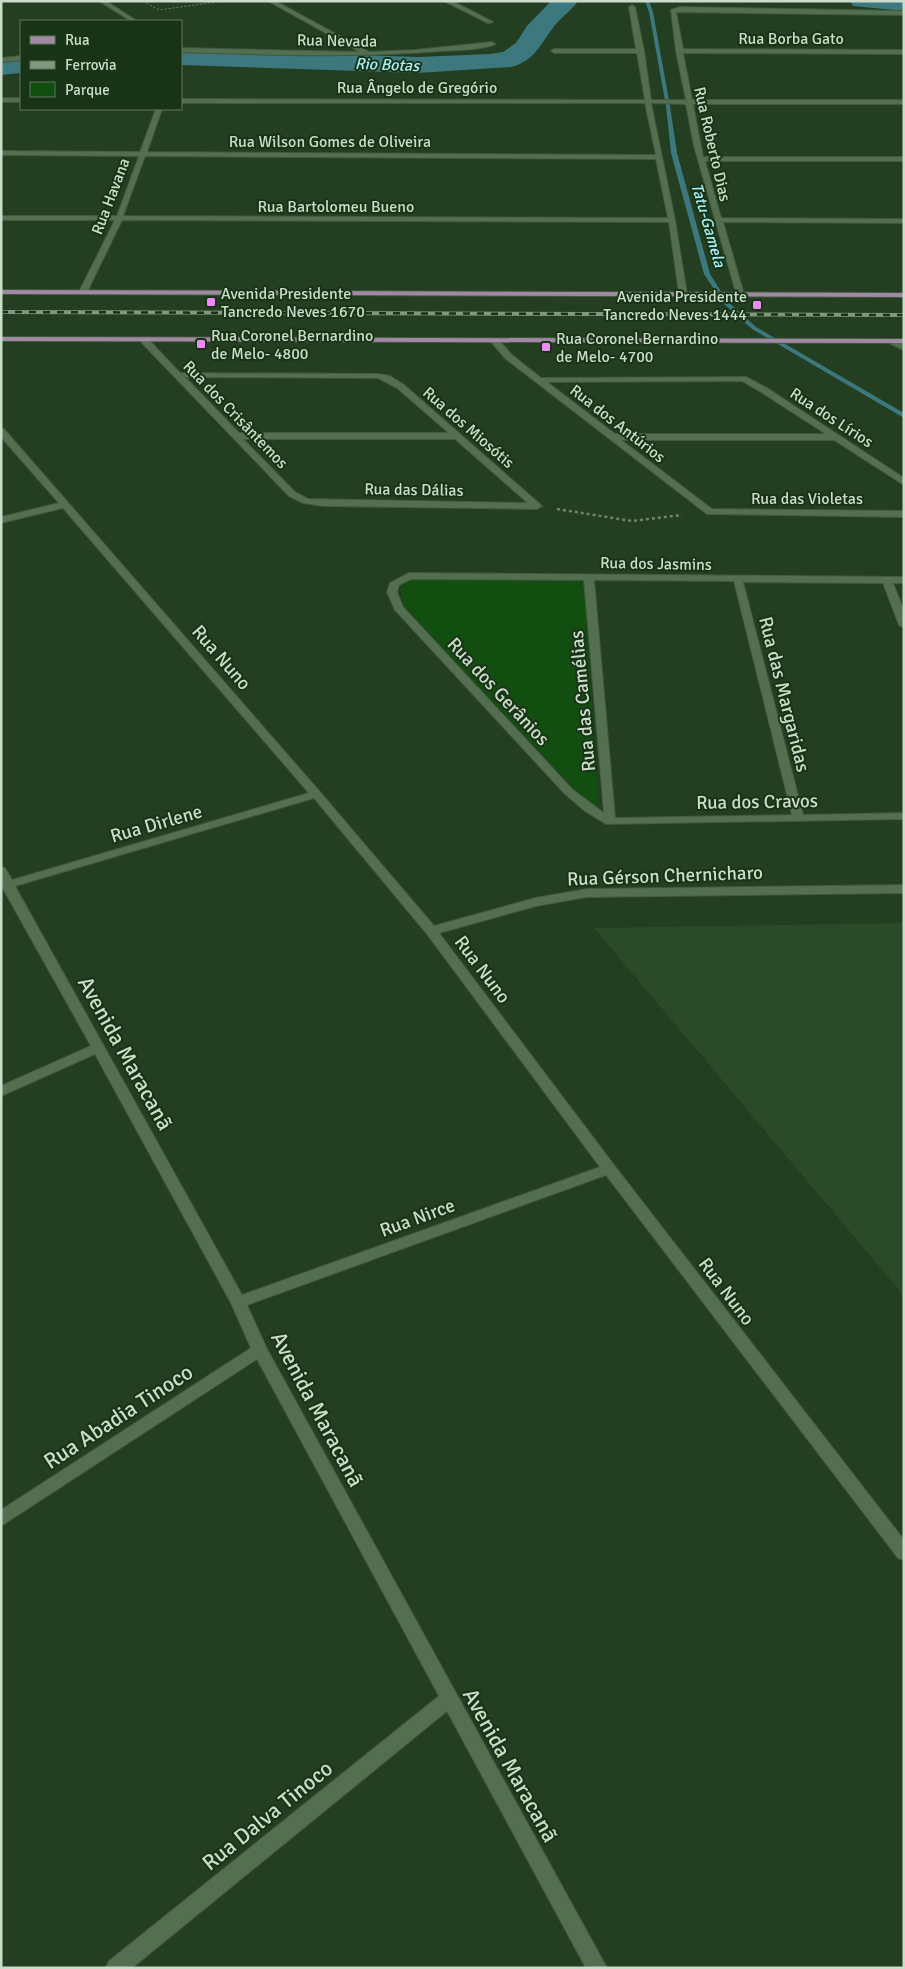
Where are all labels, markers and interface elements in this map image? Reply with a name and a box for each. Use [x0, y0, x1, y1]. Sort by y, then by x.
legend [20, 20, 182, 110]
street label: Rua Borba Gato [738, 29, 844, 49]
street label: Rua Nevada [297, 30, 377, 52]
text: Rua [65, 31, 90, 49]
water label: Rio Botas [354, 54, 421, 76]
text: Ferrovia [65, 56, 117, 74]
street label: Rua Ângelo de Gregório [337, 78, 497, 98]
text: Parque [65, 81, 110, 99]
street label: Rua Roberto Dias [689, 85, 735, 204]
street label: Rua Wilson Gomes de Oliveira [229, 132, 431, 152]
street label: Rua Havana [87, 155, 135, 238]
water label: Tatu-Gamela [686, 181, 730, 270]
street label: Rua Bartolomeu Bueno [258, 197, 414, 217]
place label: Avenida Presidente Tancredo Neves 1670 [221, 284, 365, 322]
place label: Avenida Presidente Tancredo Neves 1444 [603, 287, 747, 325]
marker: Avenida Presidente Tancredo Neves 1670 [205, 296, 217, 308]
marker: Avenida Presidente Tancredo Neves 1444 [751, 299, 763, 311]
place label: Rua Coronel Bernardino de Melo- 4800 [211, 326, 373, 364]
place label: Rua Coronel Bernardino de Melo- 4700 [556, 329, 718, 367]
marker: Rua Coronel Bernardino de Melo- 4800 [195, 338, 207, 350]
marker: Rua Coronel Bernardino de Melo- 4700 [540, 341, 552, 353]
street label: Rua dos Crisântemos [179, 356, 292, 473]
street label: Rua dos Antúrios [566, 380, 669, 467]
street label: Rua dos Miosótis [418, 383, 518, 473]
street label: Rua dos Lírios [786, 384, 877, 452]
street label: Rua das Dálias [364, 479, 464, 501]
street label: Rua das Violetas [751, 489, 863, 509]
street label: Rua dos Jasmins [600, 553, 712, 575]
street label: Rua das Margaridas [753, 614, 815, 774]
street label: Rua Nuno [186, 620, 256, 695]
street label: Rua das Camélias [565, 629, 601, 772]
street label: Rua dos Gerânios [442, 632, 555, 751]
street label: Rua dos Cravos [696, 789, 818, 815]
street label: Rua Dirlene [108, 799, 205, 849]
street label: Rua Gérson Chernicharo [567, 861, 763, 891]
street label: Rua Nuno [449, 931, 516, 1008]
street label: Avenida Maracanã [72, 971, 179, 1135]
street label: Rua Nirce [376, 1193, 458, 1243]
street label: Rua Nuno [693, 1253, 760, 1330]
street label: Avenida Maracanã [265, 1327, 370, 1492]
street label: Rua Abadia Tinoco [39, 1358, 198, 1475]
street label: Avenida Maracanã [457, 1683, 564, 1847]
street label: Rua Dalva Tinoco [197, 1755, 338, 1876]

